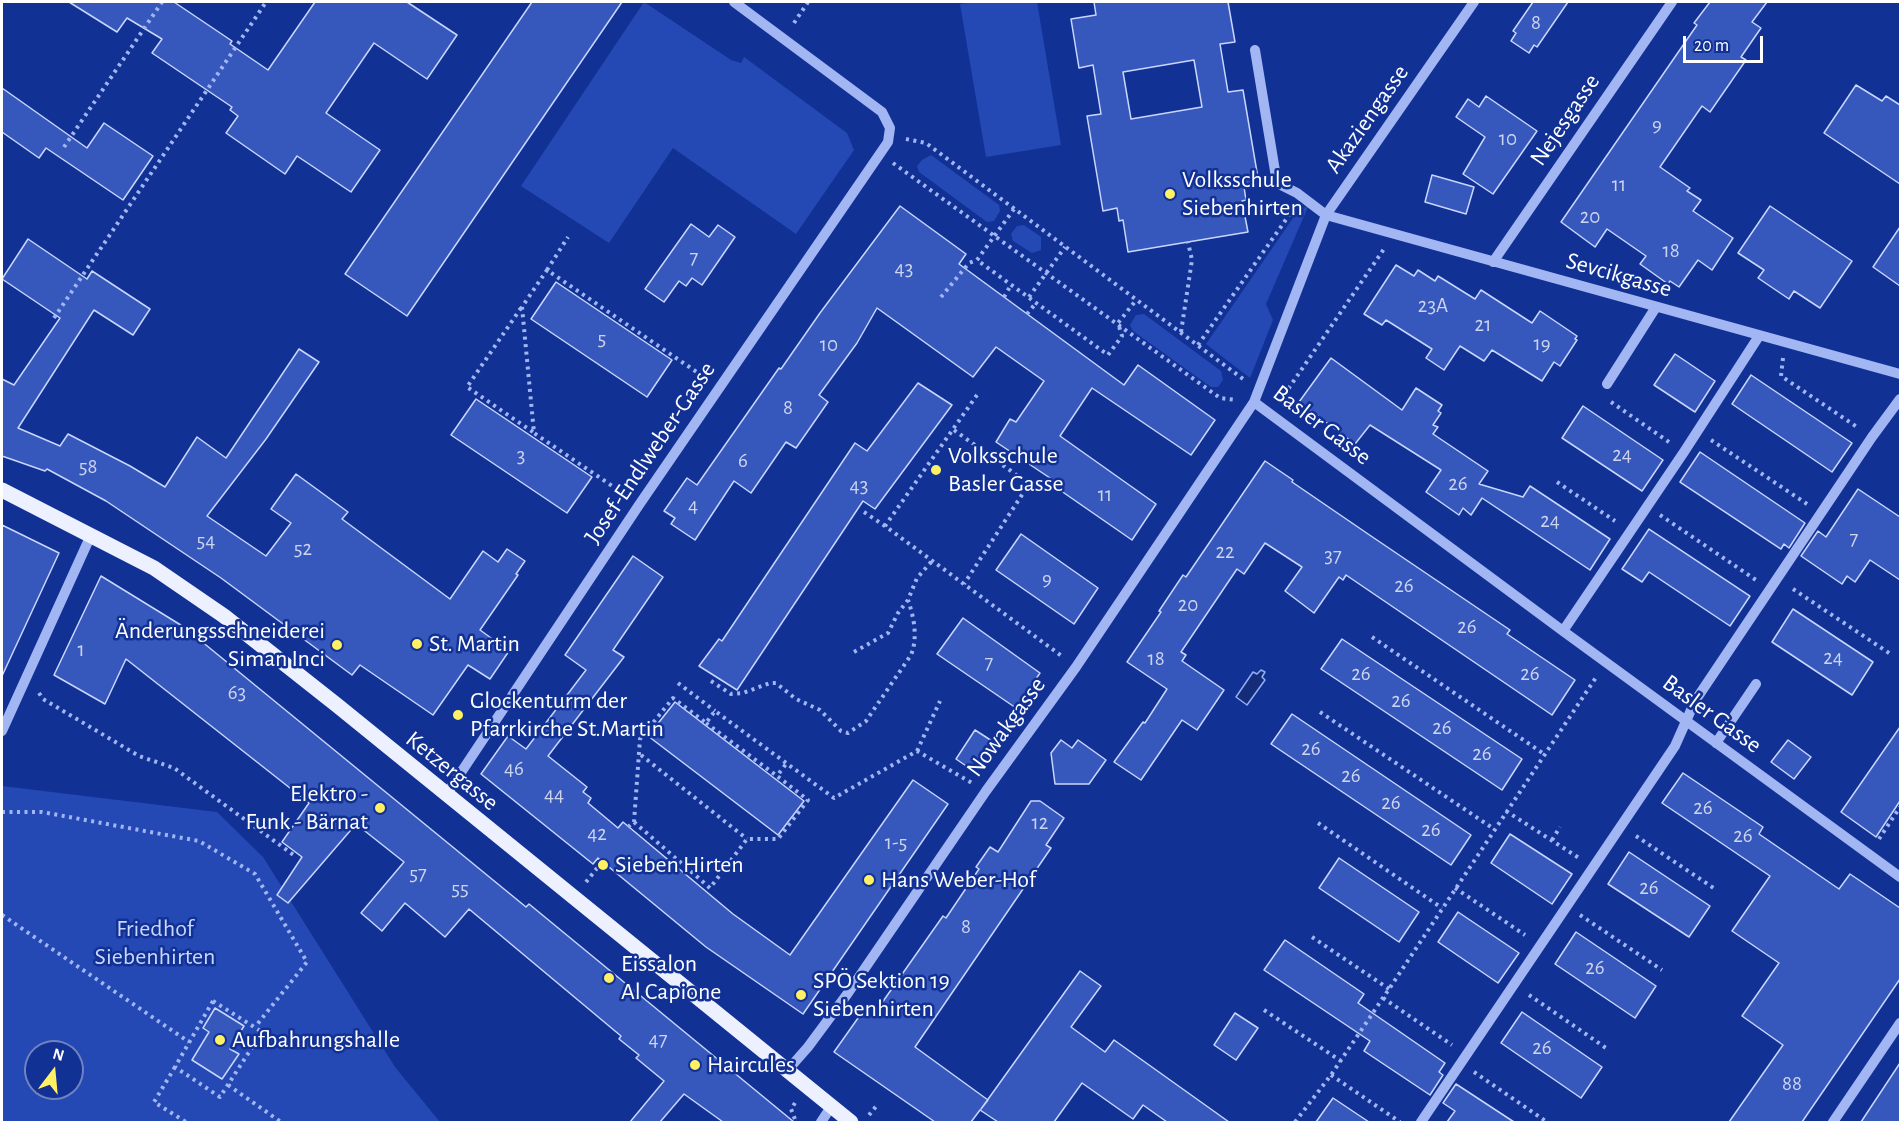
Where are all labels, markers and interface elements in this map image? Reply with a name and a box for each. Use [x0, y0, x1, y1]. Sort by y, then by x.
house number: 8 [1531, 10, 1541, 36]
scale bar [1686, 24, 1766, 62]
text: 20 m [1694, 37, 1729, 55]
street label: Akaziengasse [1319, 59, 1415, 179]
street label: Nejesgasse [1524, 69, 1606, 171]
house number: 9 [1652, 112, 1662, 138]
house number: 10 [1499, 126, 1517, 152]
place label: Volksschule Siebenhirten [1182, 166, 1303, 222]
house number: 11 [1612, 172, 1626, 198]
marker: Volksschule Siebenhirten [1163, 187, 1177, 201]
house number: 20 [1580, 204, 1600, 230]
house number: 18 [1662, 238, 1680, 264]
house number: 7 [690, 245, 698, 271]
street label: Sevcikgasse [1563, 246, 1675, 304]
house number: 43 [895, 256, 913, 282]
house number: 23A [1418, 293, 1448, 319]
house number: 21 [1475, 312, 1491, 338]
house number: 5 [598, 326, 606, 352]
house number: 19 [1533, 331, 1551, 357]
house number: 10 [820, 332, 838, 358]
street label: Josef-Endlweber-Gasse [578, 357, 722, 549]
street label: Basler Gasse [1267, 379, 1377, 471]
house number: 8 [783, 395, 793, 421]
place label: Volksschule Basler Gasse [948, 442, 1064, 498]
house number: 24 [1612, 442, 1632, 468]
house number: 3 [517, 443, 525, 469]
house number: 6 [738, 448, 748, 474]
house number: 58 [79, 454, 97, 480]
marker: Volksschule Basler Gasse [929, 463, 943, 477]
house number: 26 [1448, 471, 1468, 497]
house number: 43 [850, 473, 868, 499]
house number: 11 [1098, 482, 1112, 508]
house number: 4 [688, 493, 698, 519]
house number: 24 [1540, 508, 1560, 534]
house number: 7 [1850, 526, 1858, 552]
house number: 54 [197, 528, 215, 554]
house number: 52 [294, 536, 312, 562]
house number: 22 [1215, 539, 1235, 565]
house number: 37 [1324, 543, 1342, 569]
house number: 9 [1042, 566, 1052, 592]
house number: 26 [1394, 573, 1414, 599]
house number: 20 [1178, 592, 1198, 618]
house number: 26 [1457, 614, 1477, 640]
place label: Änderungsschneiderei Siman Inci [115, 617, 325, 673]
place label: St. Martin [429, 630, 520, 658]
house number: 1 [77, 637, 85, 663]
marker: St. Martin [410, 637, 424, 651]
marker: Änderungsschneiderei Siman Inci [330, 638, 344, 652]
house number: 24 [1823, 645, 1843, 671]
house number: 18 [1147, 646, 1165, 672]
house number: 7 [985, 650, 993, 676]
house number: 26 [1351, 661, 1371, 687]
house number: 26 [1520, 661, 1540, 687]
street label: Basler Gasse [1657, 668, 1767, 760]
street label: Nowakgasse [960, 672, 1052, 782]
house number: 63 [228, 680, 246, 706]
place label: Glockenturm der Pfarrkirche St.Martin [470, 687, 664, 743]
house number: 26 [1391, 688, 1411, 714]
marker: Glockenturm der Pfarrkirche St.Martin [451, 708, 465, 722]
house number: 26 [1432, 715, 1452, 741]
street label: Ketzergasse [400, 725, 504, 817]
house number: 26 [1301, 736, 1321, 762]
house number: 26 [1472, 741, 1492, 767]
house number: 46 [504, 756, 524, 782]
house number: 26 [1341, 763, 1361, 789]
place label: Elektro - Funk - Bärnat [245, 780, 368, 836]
house number: 44 [544, 782, 564, 808]
house number: 26 [1381, 790, 1401, 816]
house number: 26 [1693, 795, 1713, 821]
marker: Elektro - Funk - Bärnat [373, 801, 387, 815]
house number: 12 [1032, 810, 1048, 836]
house number: 26 [1421, 817, 1441, 843]
house number: 42 [587, 821, 607, 847]
house number: 26 [1733, 823, 1753, 849]
house number: 1-5 [885, 830, 907, 856]
place label: Sieben Hirten [615, 851, 744, 879]
marker: Sieben Hirten [596, 858, 610, 872]
house number: 57 [409, 861, 427, 887]
place label: Hans Weber-Hof [881, 866, 1036, 894]
marker: Hans Weber-Hof [862, 873, 876, 887]
house number: 26 [1639, 875, 1659, 901]
house number: 55 [451, 876, 469, 902]
house number: 8 [961, 914, 971, 940]
park label: Friedhof Siebenhirten [95, 915, 215, 971]
place label: Eissalon Al Capione [621, 950, 721, 1006]
house number: 26 [1585, 955, 1605, 981]
place label: SPÖ Sektion 19 Siebenhirten [813, 967, 950, 1023]
marker: Eissalon Al Capione [602, 971, 616, 985]
marker: SPÖ Sektion 19 Siebenhirten [794, 988, 808, 1002]
place label: Aufbahrungshalle [232, 1026, 400, 1054]
house number: 47 [649, 1027, 667, 1053]
marker: Aufbahrungshalle [213, 1033, 227, 1047]
house number: 26 [1532, 1035, 1552, 1061]
north arrow [24, 1040, 84, 1100]
text: N [51, 1045, 66, 1064]
place label: Haircules [707, 1051, 795, 1079]
marker: Haircules [688, 1058, 702, 1072]
house number: 88 [1782, 1071, 1802, 1097]

